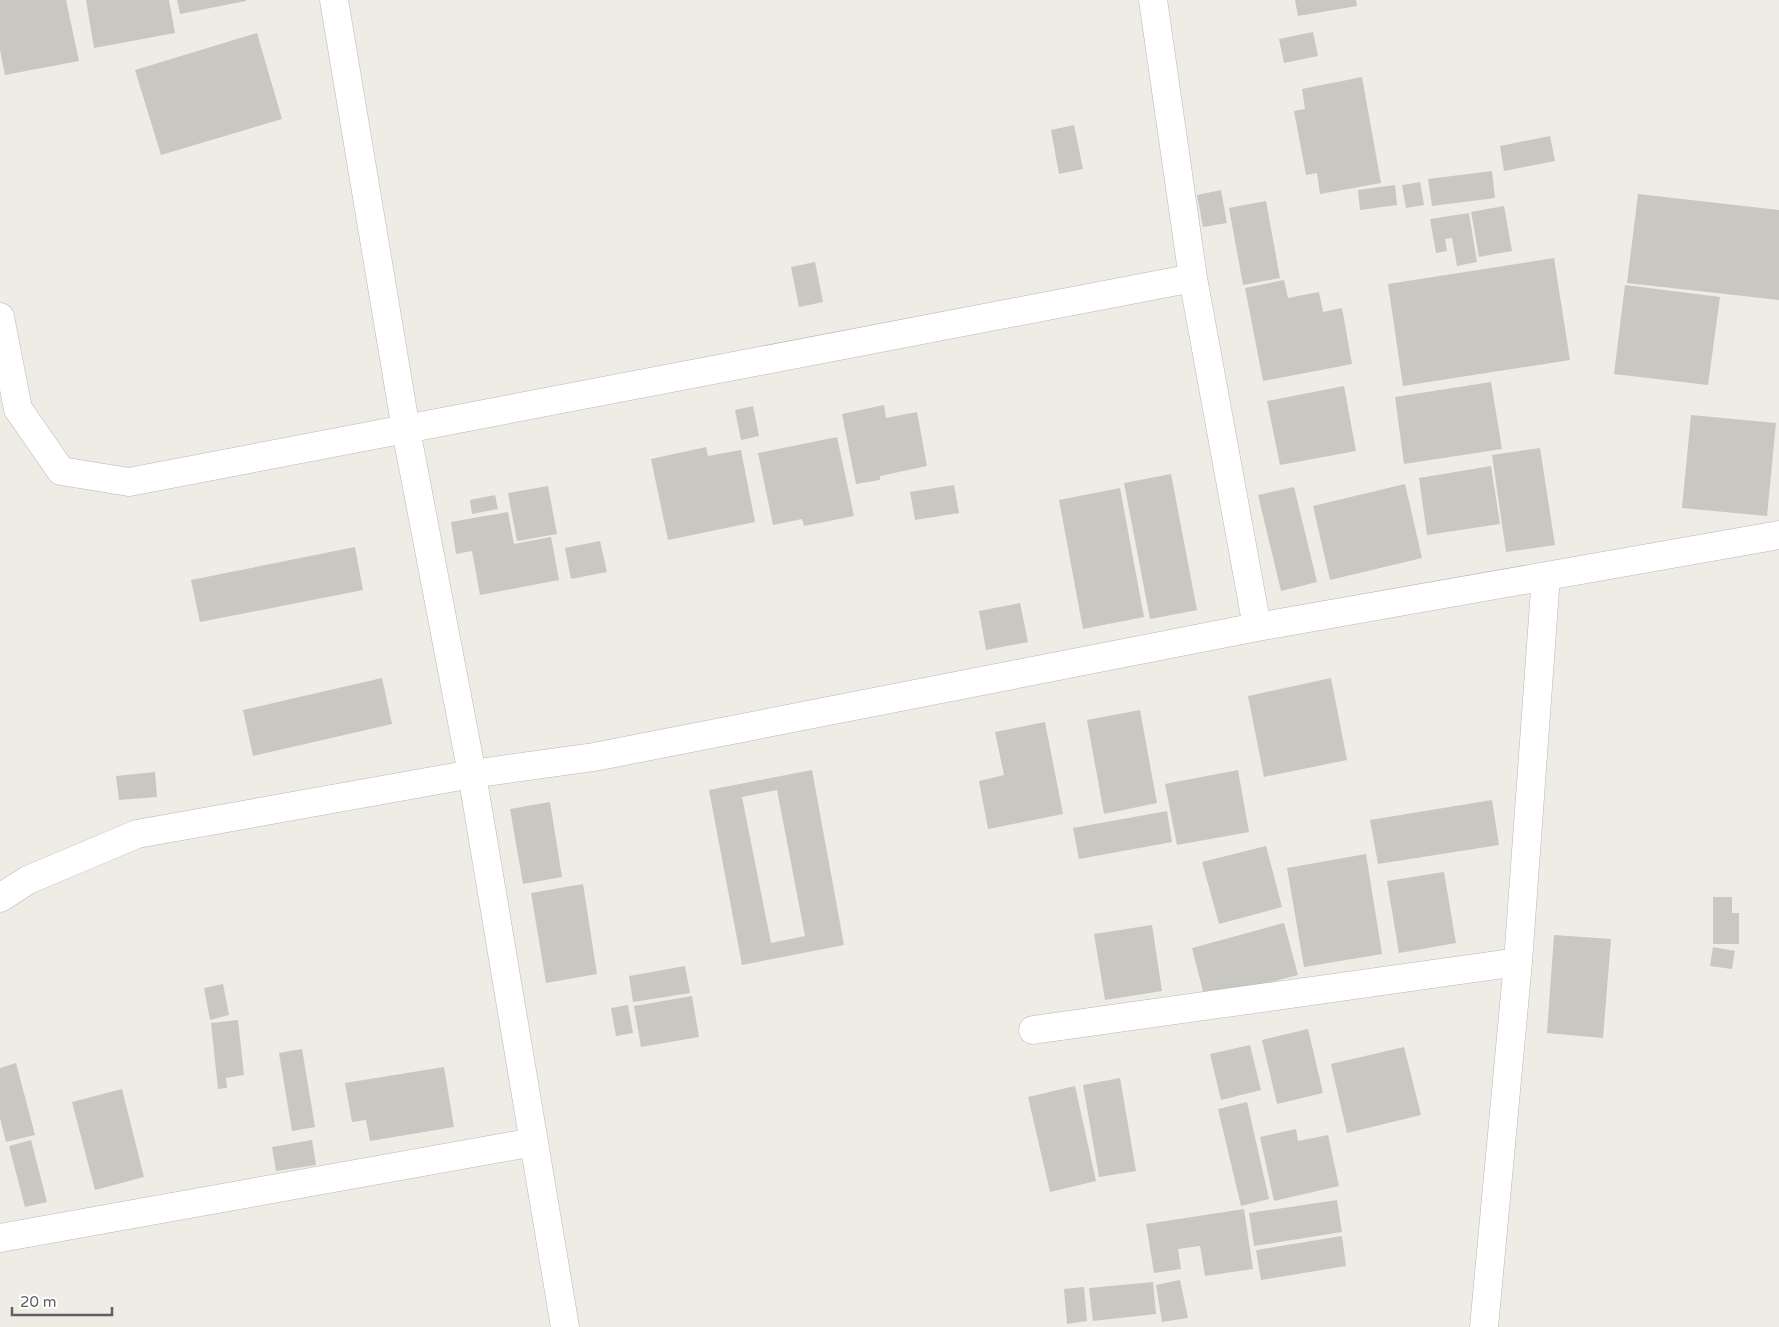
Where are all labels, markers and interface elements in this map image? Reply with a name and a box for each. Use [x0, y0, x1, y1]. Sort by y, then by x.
scale bar [12, 1284, 112, 1316]
text: 20 m [20, 1293, 57, 1311]

